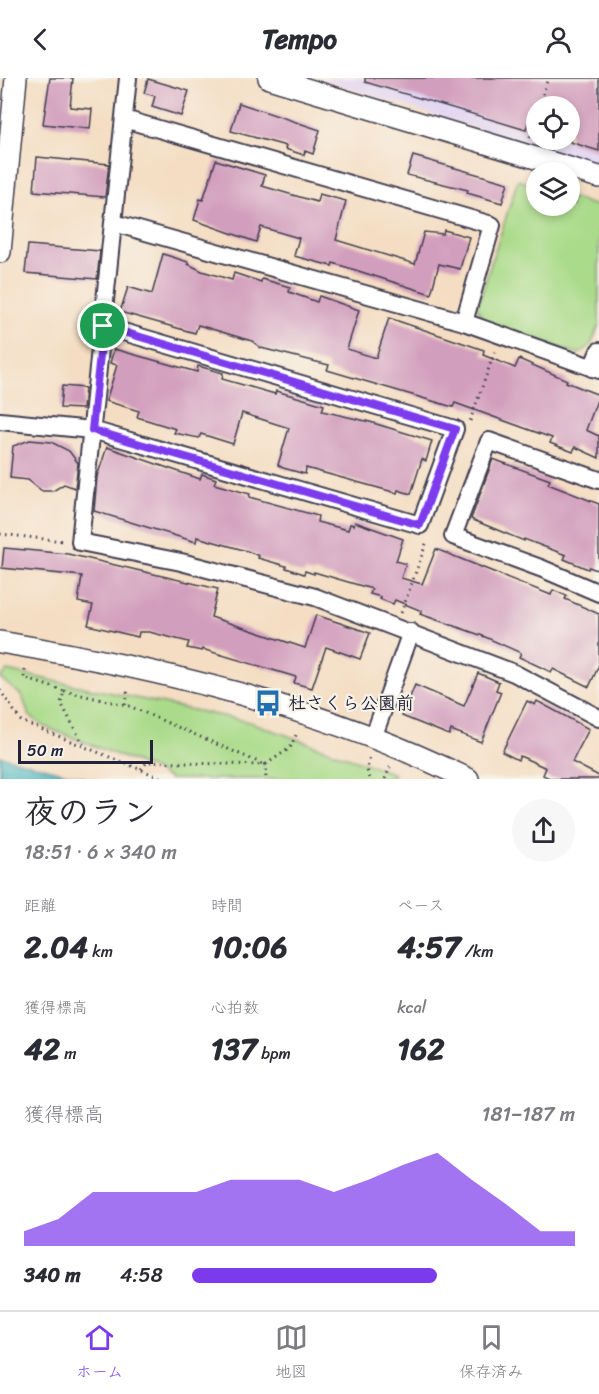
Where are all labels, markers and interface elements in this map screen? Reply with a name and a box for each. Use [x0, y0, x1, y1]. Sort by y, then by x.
text: Tempo [262, 15, 337, 63]
icon: back [24, 23, 57, 56]
icon: person [542, 23, 575, 56]
map controls [526, 96, 580, 216]
button: locate [526, 96, 580, 150]
button: layers [526, 162, 580, 216]
pin [77, 300, 128, 351]
icon: arrive [86, 309, 119, 342]
place label: 杜さくら公園前 [288, 687, 414, 719]
bus stop icon: 杜さくら公園前 [253, 688, 283, 718]
text: 50 m [27, 736, 63, 765]
scale bar [18, 737, 153, 764]
text: 夜のラン [24, 783, 156, 841]
button: share [512, 799, 575, 862]
text: 18:51 · 6 × 340 m [24, 835, 177, 870]
text: 距離 [24, 891, 56, 920]
text: 時間 [211, 891, 243, 920]
text: ペース [397, 891, 444, 920]
text: 2.04 [24, 920, 88, 974]
text: 10:06 [211, 920, 288, 974]
text: 4:57 [397, 920, 461, 974]
text: km [88, 937, 113, 966]
text: /km [461, 937, 494, 966]
text: 獲得標高 [24, 993, 88, 1022]
text: 心拍数 [211, 993, 259, 1022]
text: kcal [397, 993, 426, 1022]
text: 42 [24, 1022, 60, 1076]
text: 137 [211, 1022, 257, 1076]
text: 162 [397, 1022, 445, 1076]
text: m [60, 1039, 77, 1068]
text: bpm [257, 1039, 291, 1068]
text: 獲得標高 [24, 1097, 104, 1132]
text: 181–187 m [482, 1097, 575, 1132]
text: 340 m [24, 1258, 81, 1293]
text: 4:58 [120, 1258, 163, 1293]
tab: ホーム [76, 1321, 123, 1386]
tab: 地図 [275, 1321, 308, 1386]
tab: 保存済み [459, 1321, 523, 1386]

